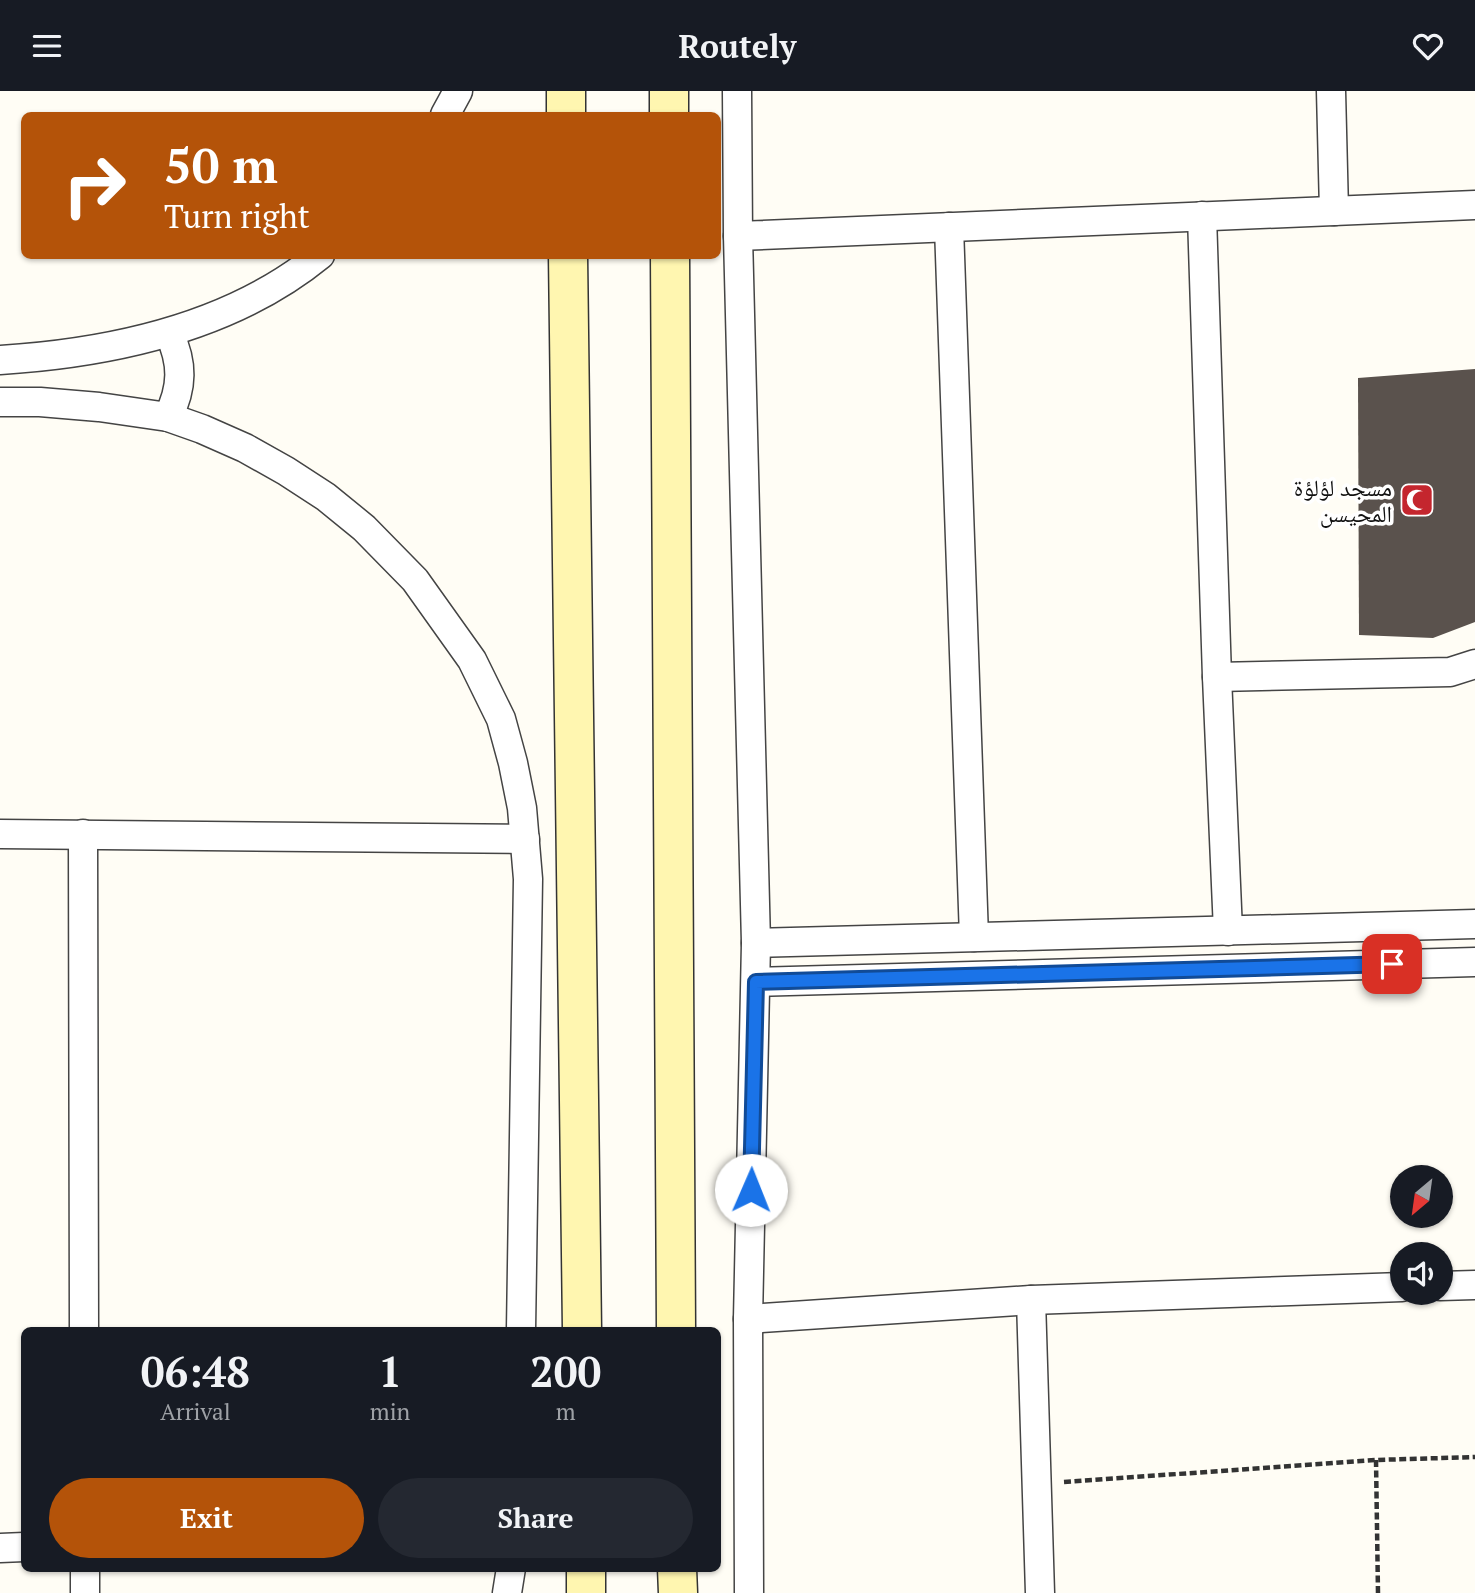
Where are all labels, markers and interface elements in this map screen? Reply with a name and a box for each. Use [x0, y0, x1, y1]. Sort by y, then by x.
text: Routely [679, 25, 796, 67]
icon: menu [28, 27, 66, 65]
icon: heart [1409, 27, 1447, 65]
text: 50 m [164, 132, 278, 197]
icon: right [49, 140, 140, 231]
text: Turn right [164, 195, 310, 237]
place label: مسجد لؤلؤة المحيسن [1294, 472, 1392, 529]
mosque icon: مسجد لؤلؤة المحيسن [1398, 481, 1436, 519]
pin [1362, 934, 1422, 994]
icon: arrive [1373, 945, 1411, 983]
position arrow [714, 1153, 788, 1227]
north arrow [1390, 1165, 1452, 1229]
map controls [1390, 1165, 1453, 1305]
button: sound [1390, 1242, 1453, 1305]
text: 06:48 [141, 1343, 250, 1399]
text: 1 [378, 1343, 402, 1399]
text: 200 [530, 1343, 601, 1399]
text: Arrival [160, 1396, 231, 1427]
text: min [370, 1396, 410, 1427]
text: m [556, 1396, 576, 1427]
button: Exit [49, 1478, 364, 1558]
button: Share [378, 1478, 693, 1558]

